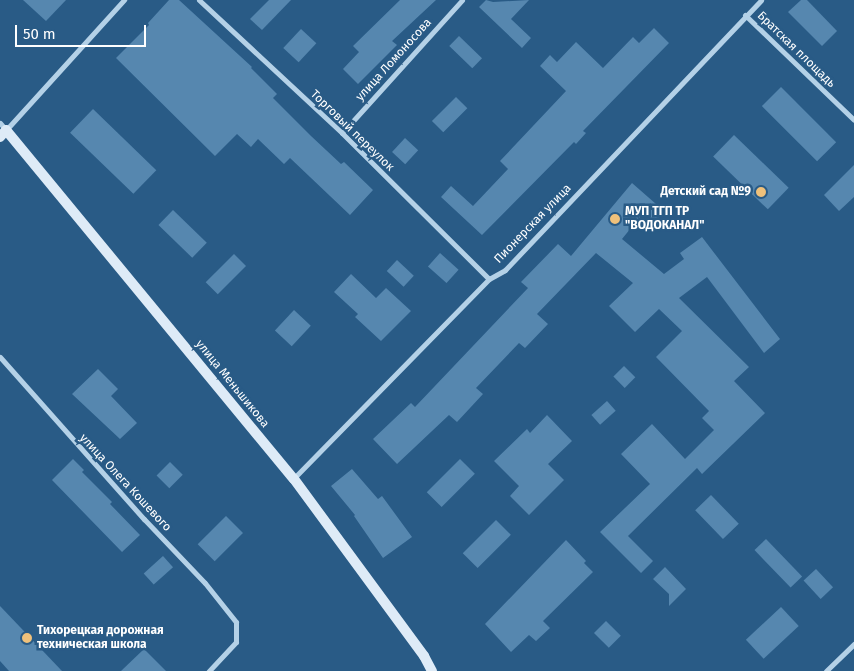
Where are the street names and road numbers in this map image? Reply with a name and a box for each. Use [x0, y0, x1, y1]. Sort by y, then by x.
street label: Братская площадь [754, 9, 838, 91]
street label: улица Ломоносова [353, 16, 435, 104]
street label: Торговый переулок [307, 87, 397, 175]
street label: Пионерская улица [491, 181, 575, 267]
street label: улица Меньшикова [192, 337, 272, 431]
street label: улица Олега Кошевого [76, 431, 174, 535]

